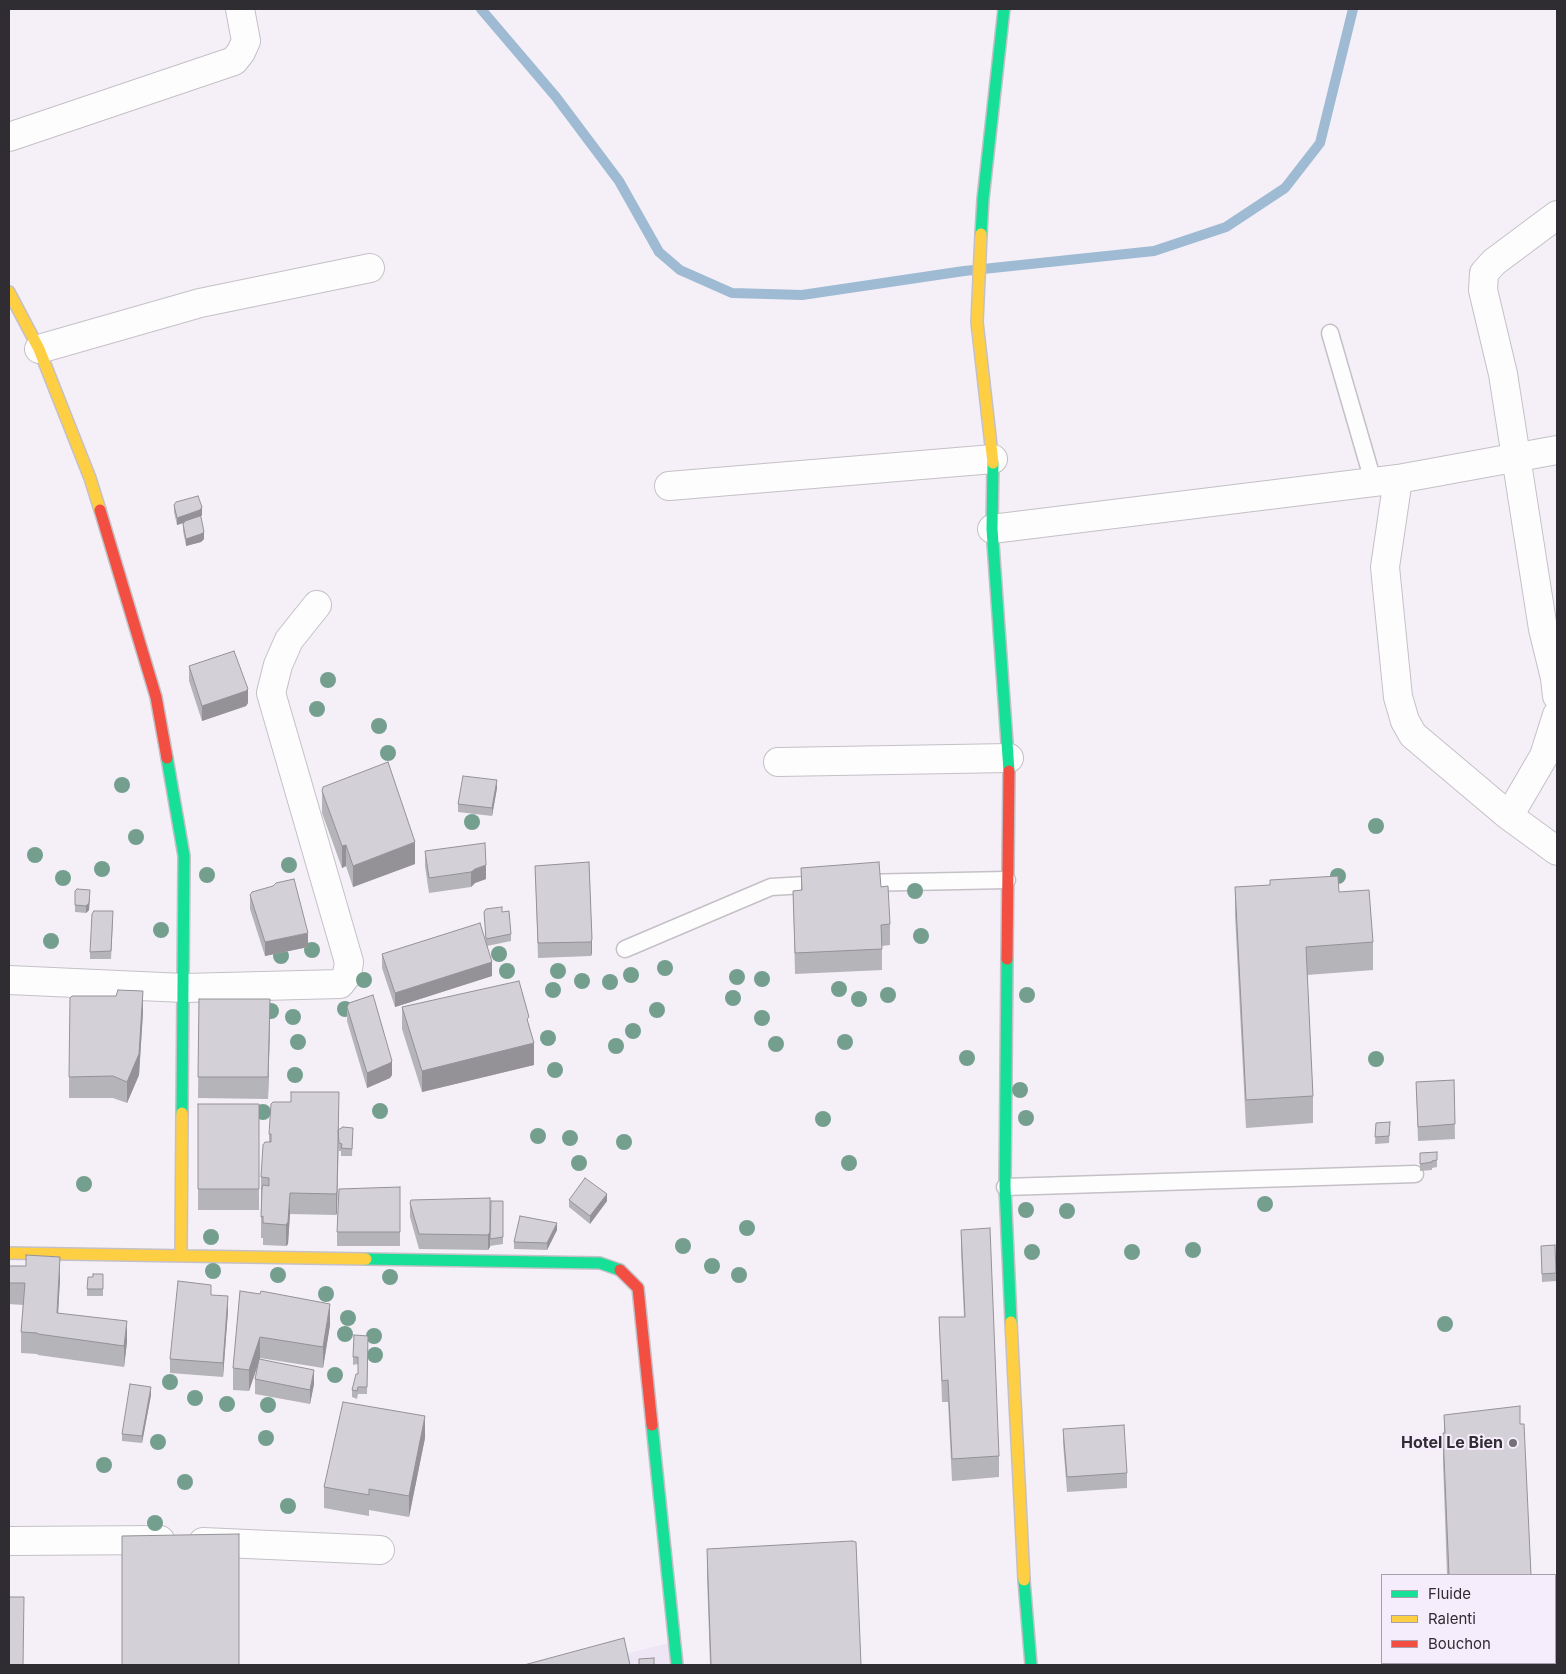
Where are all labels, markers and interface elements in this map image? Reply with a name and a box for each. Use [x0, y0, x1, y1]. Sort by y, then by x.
place label: Hotel Le Bien [1401, 1433, 1503, 1453]
marker: Hotel Le Bien [1507, 1437, 1519, 1449]
legend [1381, 1574, 1556, 1664]
text: Fluide [1428, 1584, 1471, 1603]
text: Ralenti [1428, 1609, 1476, 1628]
text: Bouchon [1428, 1634, 1491, 1653]

